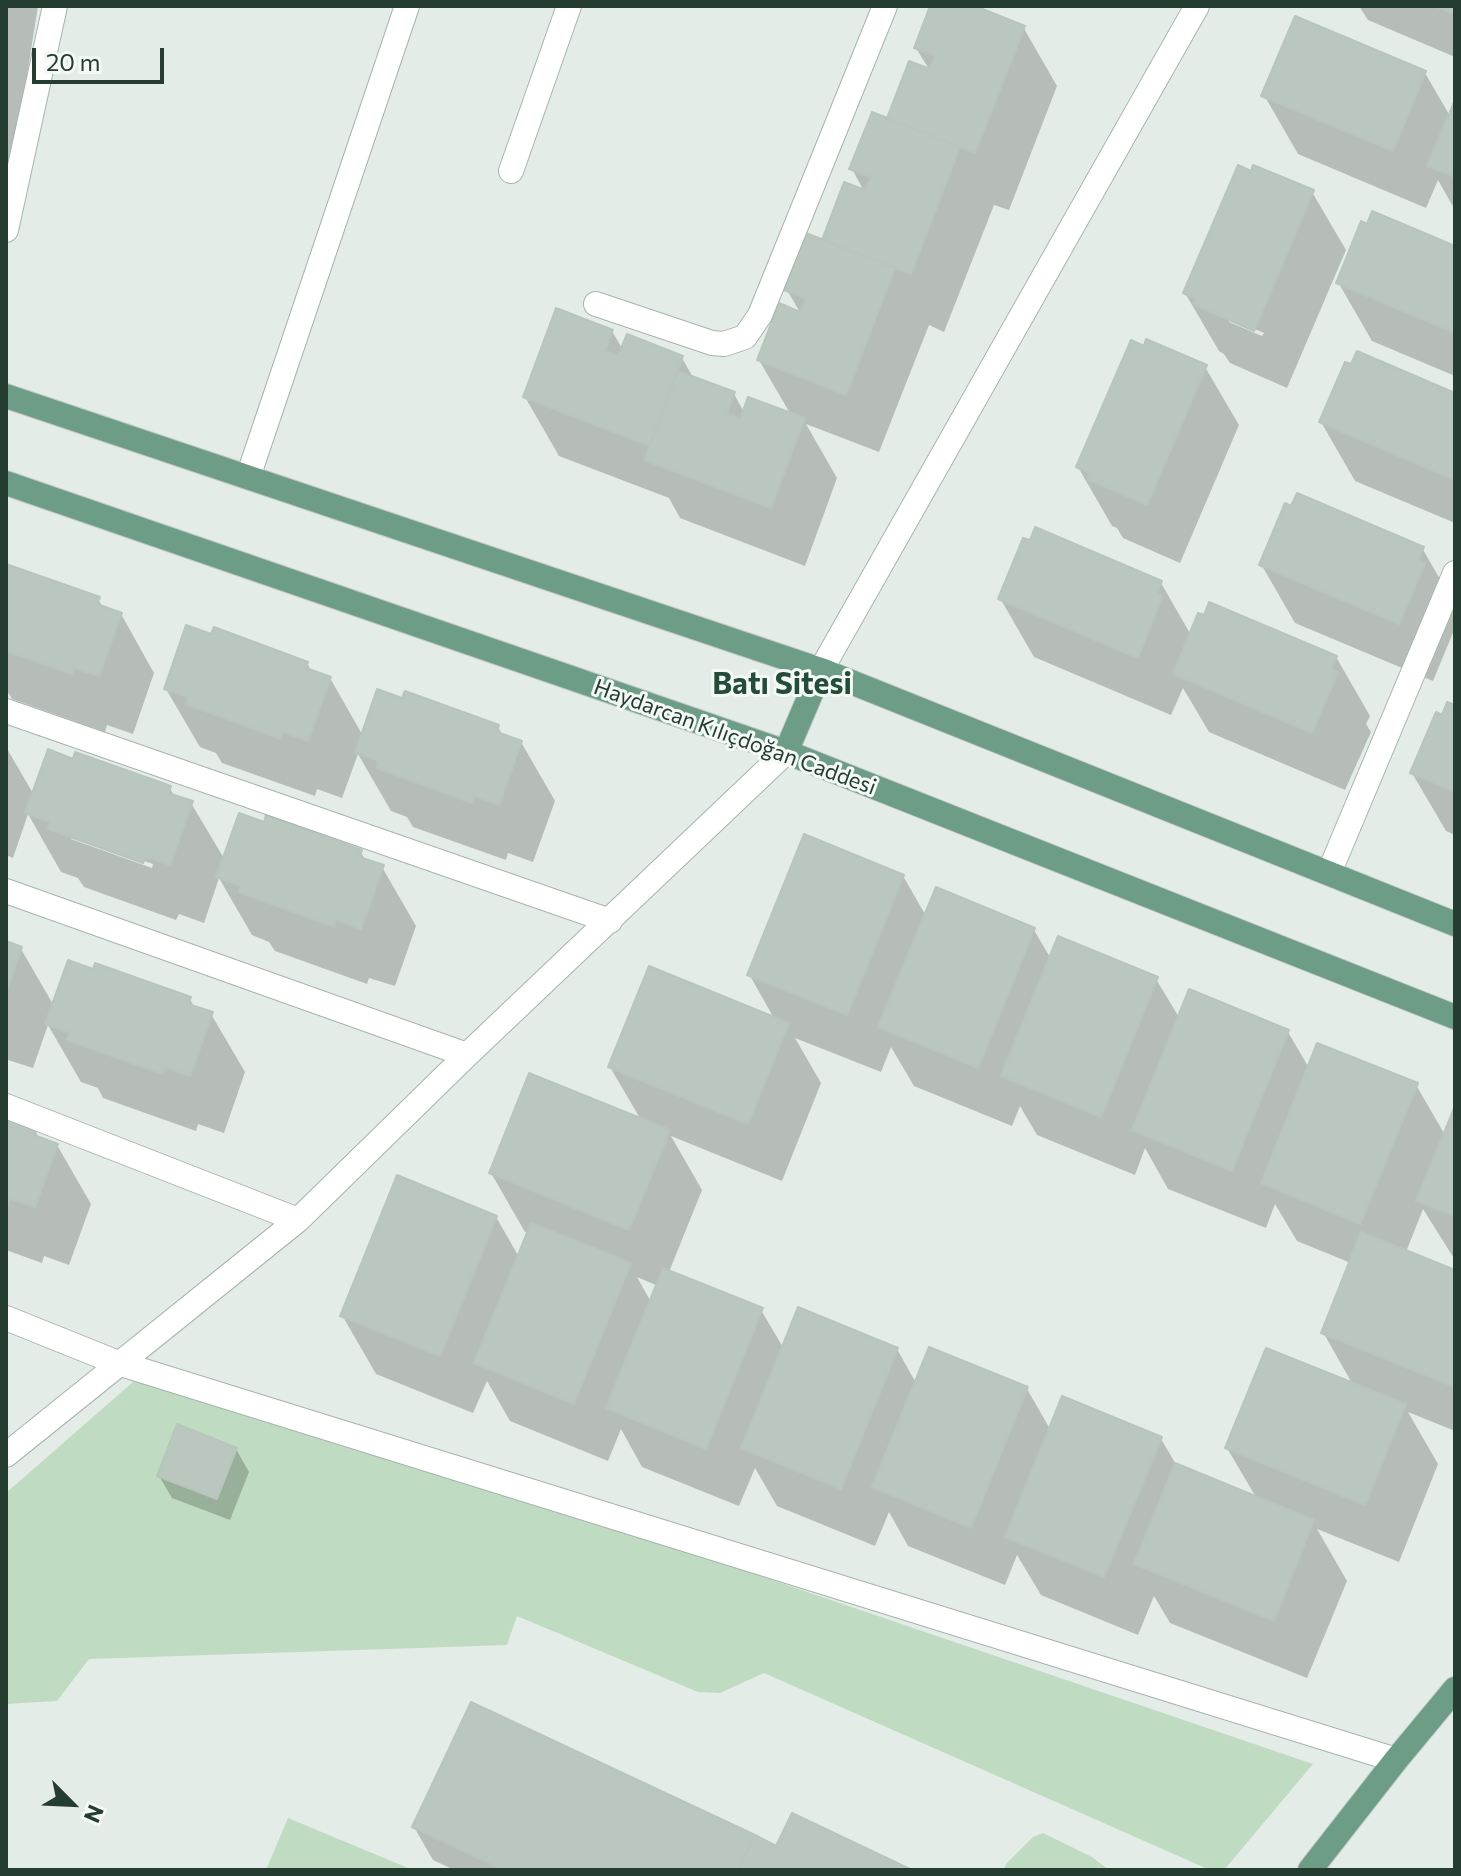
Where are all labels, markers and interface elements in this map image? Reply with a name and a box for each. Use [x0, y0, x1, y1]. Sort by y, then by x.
scale bar [36, 32, 168, 82]
text: 20 m [46, 47, 100, 76]
district label: Batı Sitesi [712, 666, 852, 702]
street label: Haydarcan Kılıçdoğan Caddesi [590, 674, 880, 800]
north arrow [32, 1764, 112, 1844]
text: N [79, 1801, 110, 1827]

